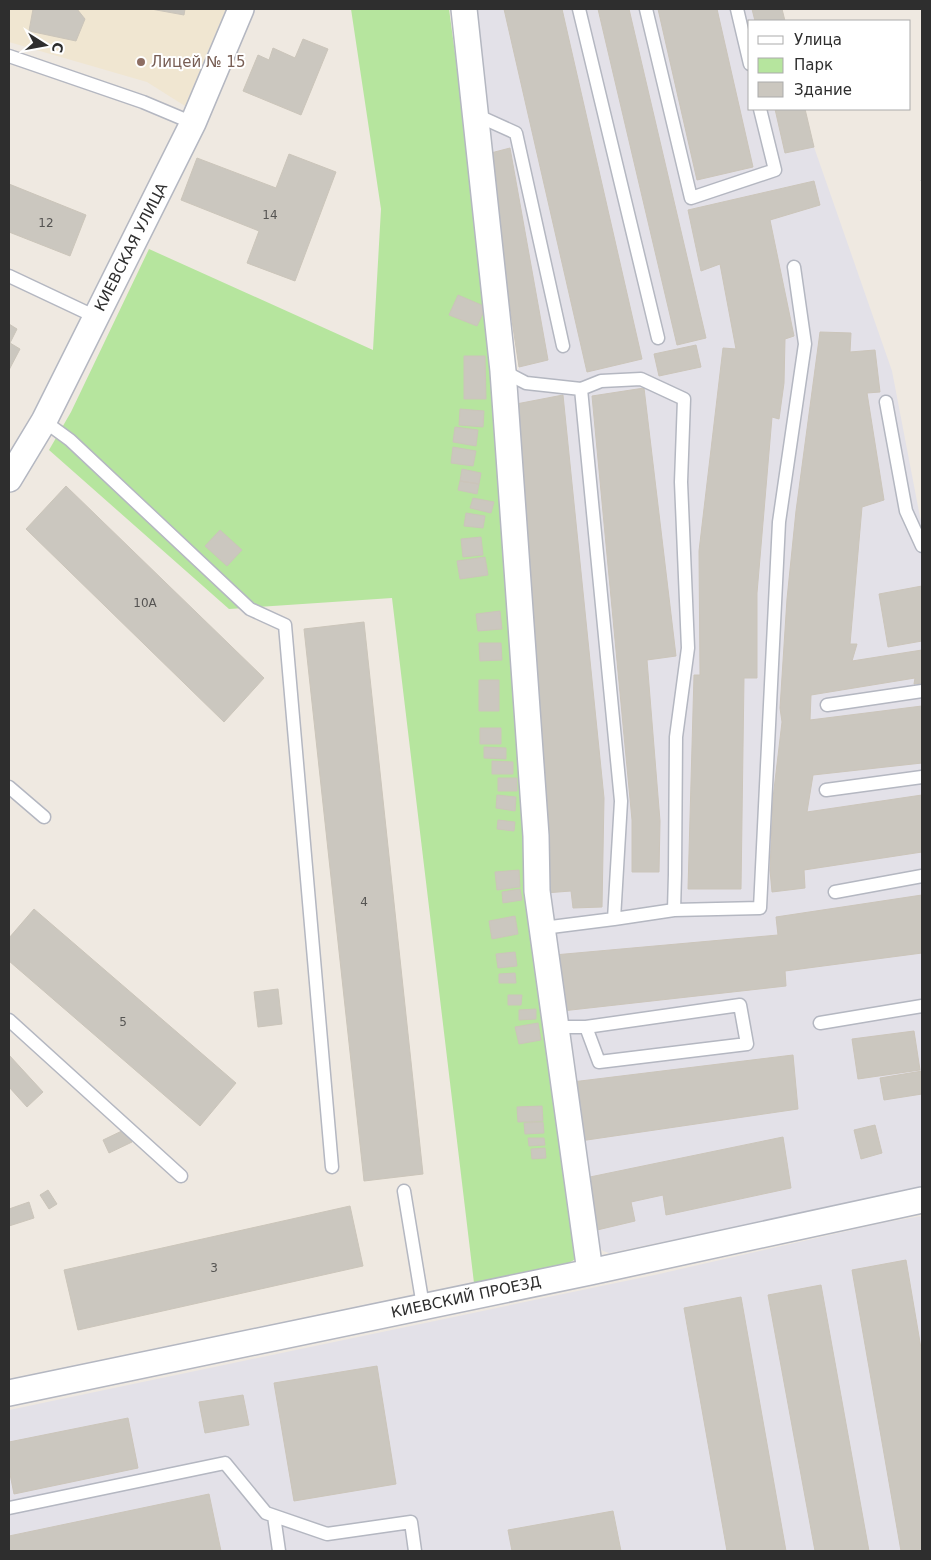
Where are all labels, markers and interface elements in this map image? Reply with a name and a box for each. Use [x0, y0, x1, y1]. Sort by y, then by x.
north arrow [20, 20, 70, 70]
legend [748, 20, 911, 110]
text: Улица [794, 31, 842, 49]
text: С [49, 41, 67, 54]
place label: Лицей № 15 [151, 53, 245, 71]
marker: Лицей № 15 [135, 56, 147, 68]
text: Парк [794, 56, 833, 74]
text: Здание [794, 81, 852, 99]
street label: КИЕВСКАЯ УЛИЦА [91, 179, 172, 314]
house number: 14 [262, 208, 278, 222]
house number: 12 [38, 216, 54, 230]
house number: 10А [133, 596, 158, 610]
house number: 4 [360, 895, 368, 909]
house number: 5 [119, 1015, 127, 1029]
house number: 3 [210, 1261, 218, 1275]
street label: КИЕВСКИЙ ПРОЕЗД [389, 1271, 543, 1322]

